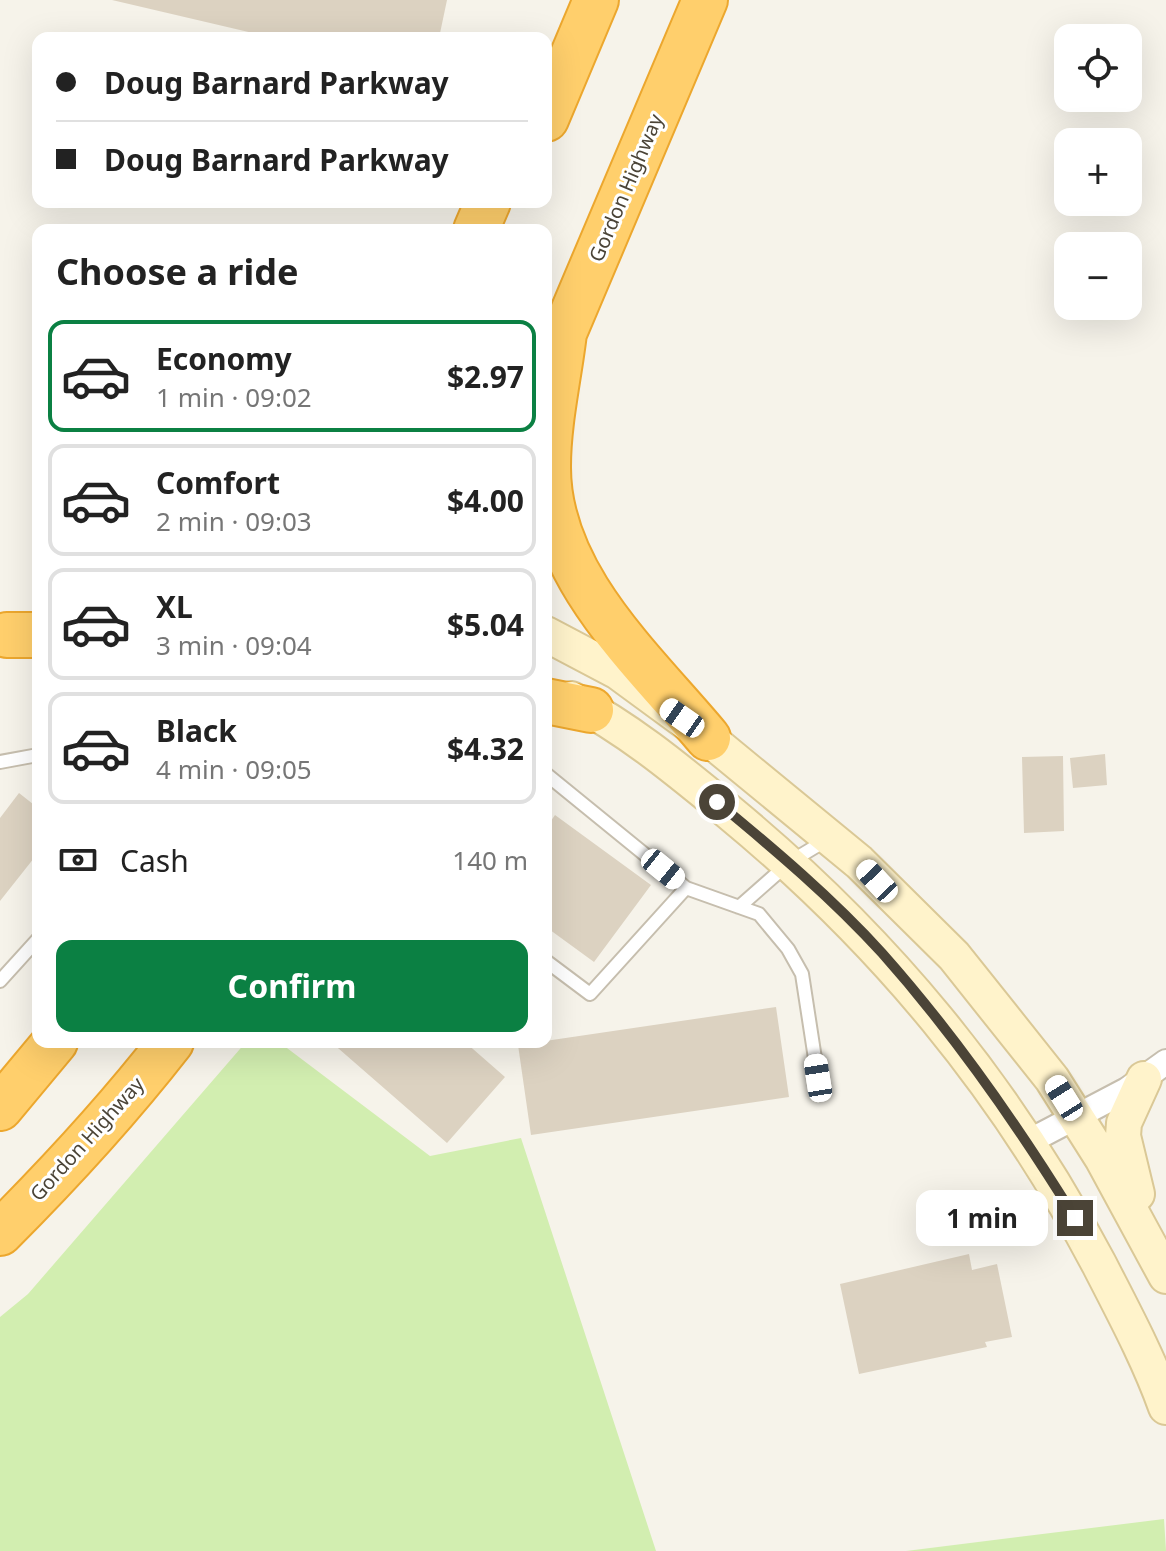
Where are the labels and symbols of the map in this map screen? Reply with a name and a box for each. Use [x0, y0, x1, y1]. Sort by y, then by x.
street label: Gordon Highway [582, 109, 669, 266]
car [655, 694, 709, 742]
route start [699, 784, 735, 820]
car [637, 845, 689, 893]
car [852, 855, 902, 907]
car [802, 1052, 834, 1104]
street label: Gordon Highway [24, 1070, 150, 1207]
car [1041, 1071, 1087, 1125]
callout: 1 min [915, 1190, 1047, 1246]
route end [1057, 1200, 1093, 1236]

